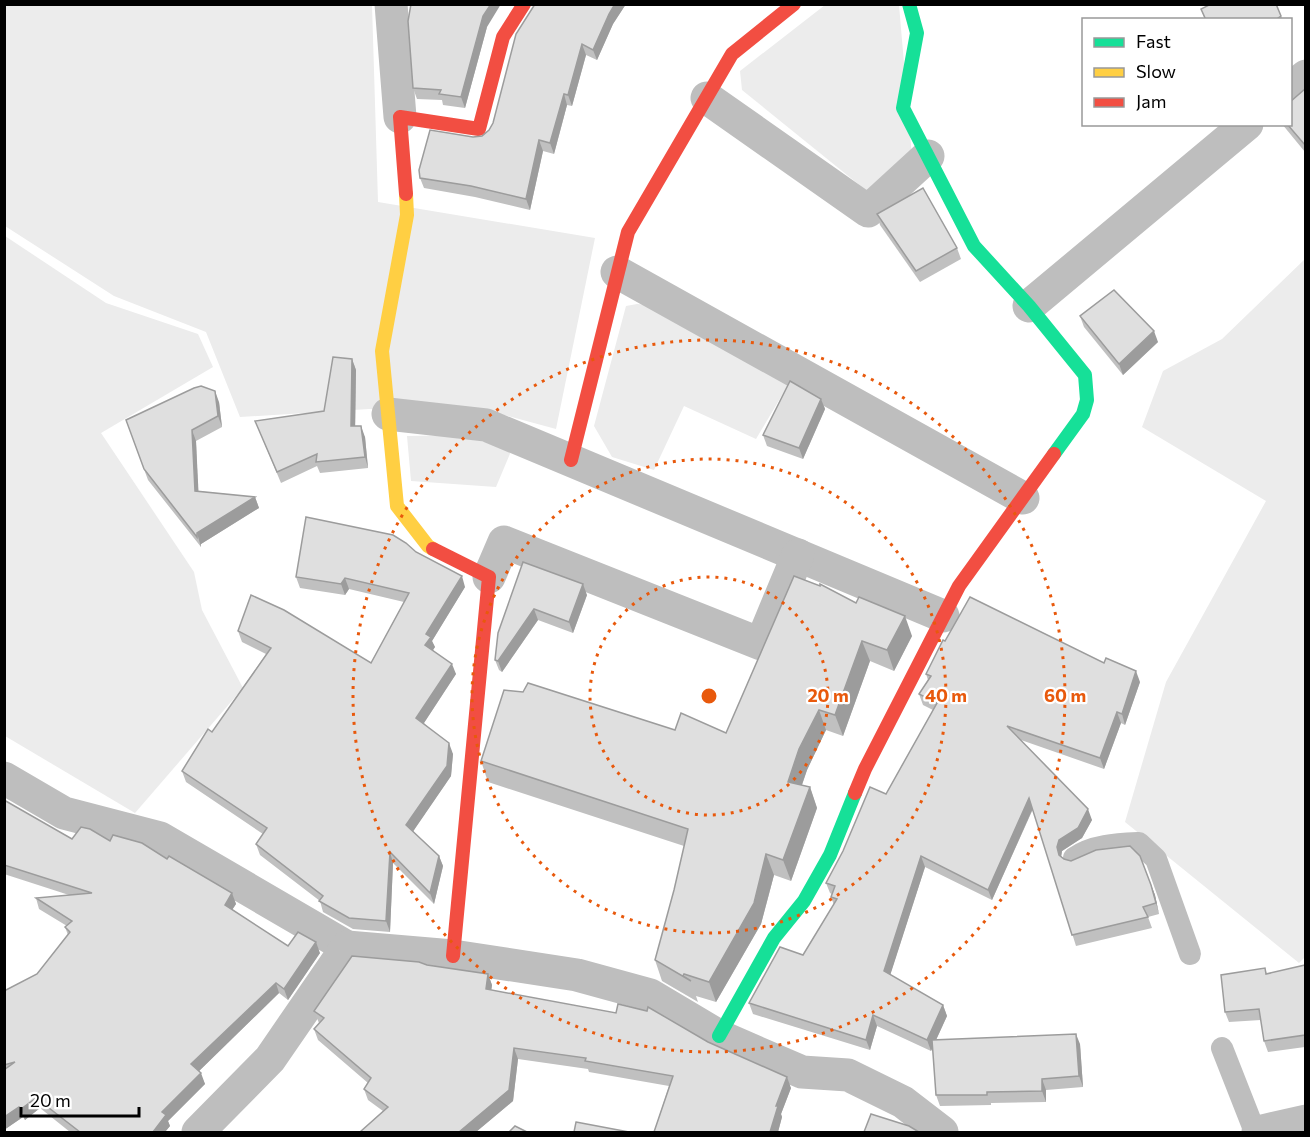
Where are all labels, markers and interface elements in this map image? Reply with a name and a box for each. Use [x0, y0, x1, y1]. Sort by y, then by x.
legend [1082, 18, 1292, 126]
text: Fast [1136, 30, 1171, 52]
text: Slow [1136, 60, 1176, 82]
text: Jam [1136, 90, 1166, 112]
text: 20 m [807, 684, 849, 706]
text: 40 m [925, 684, 967, 706]
text: 60 m [1044, 684, 1086, 706]
centre of rings [699, 686, 719, 706]
scale bar [21, 1080, 140, 1118]
text: 20 m [30, 1089, 71, 1111]

